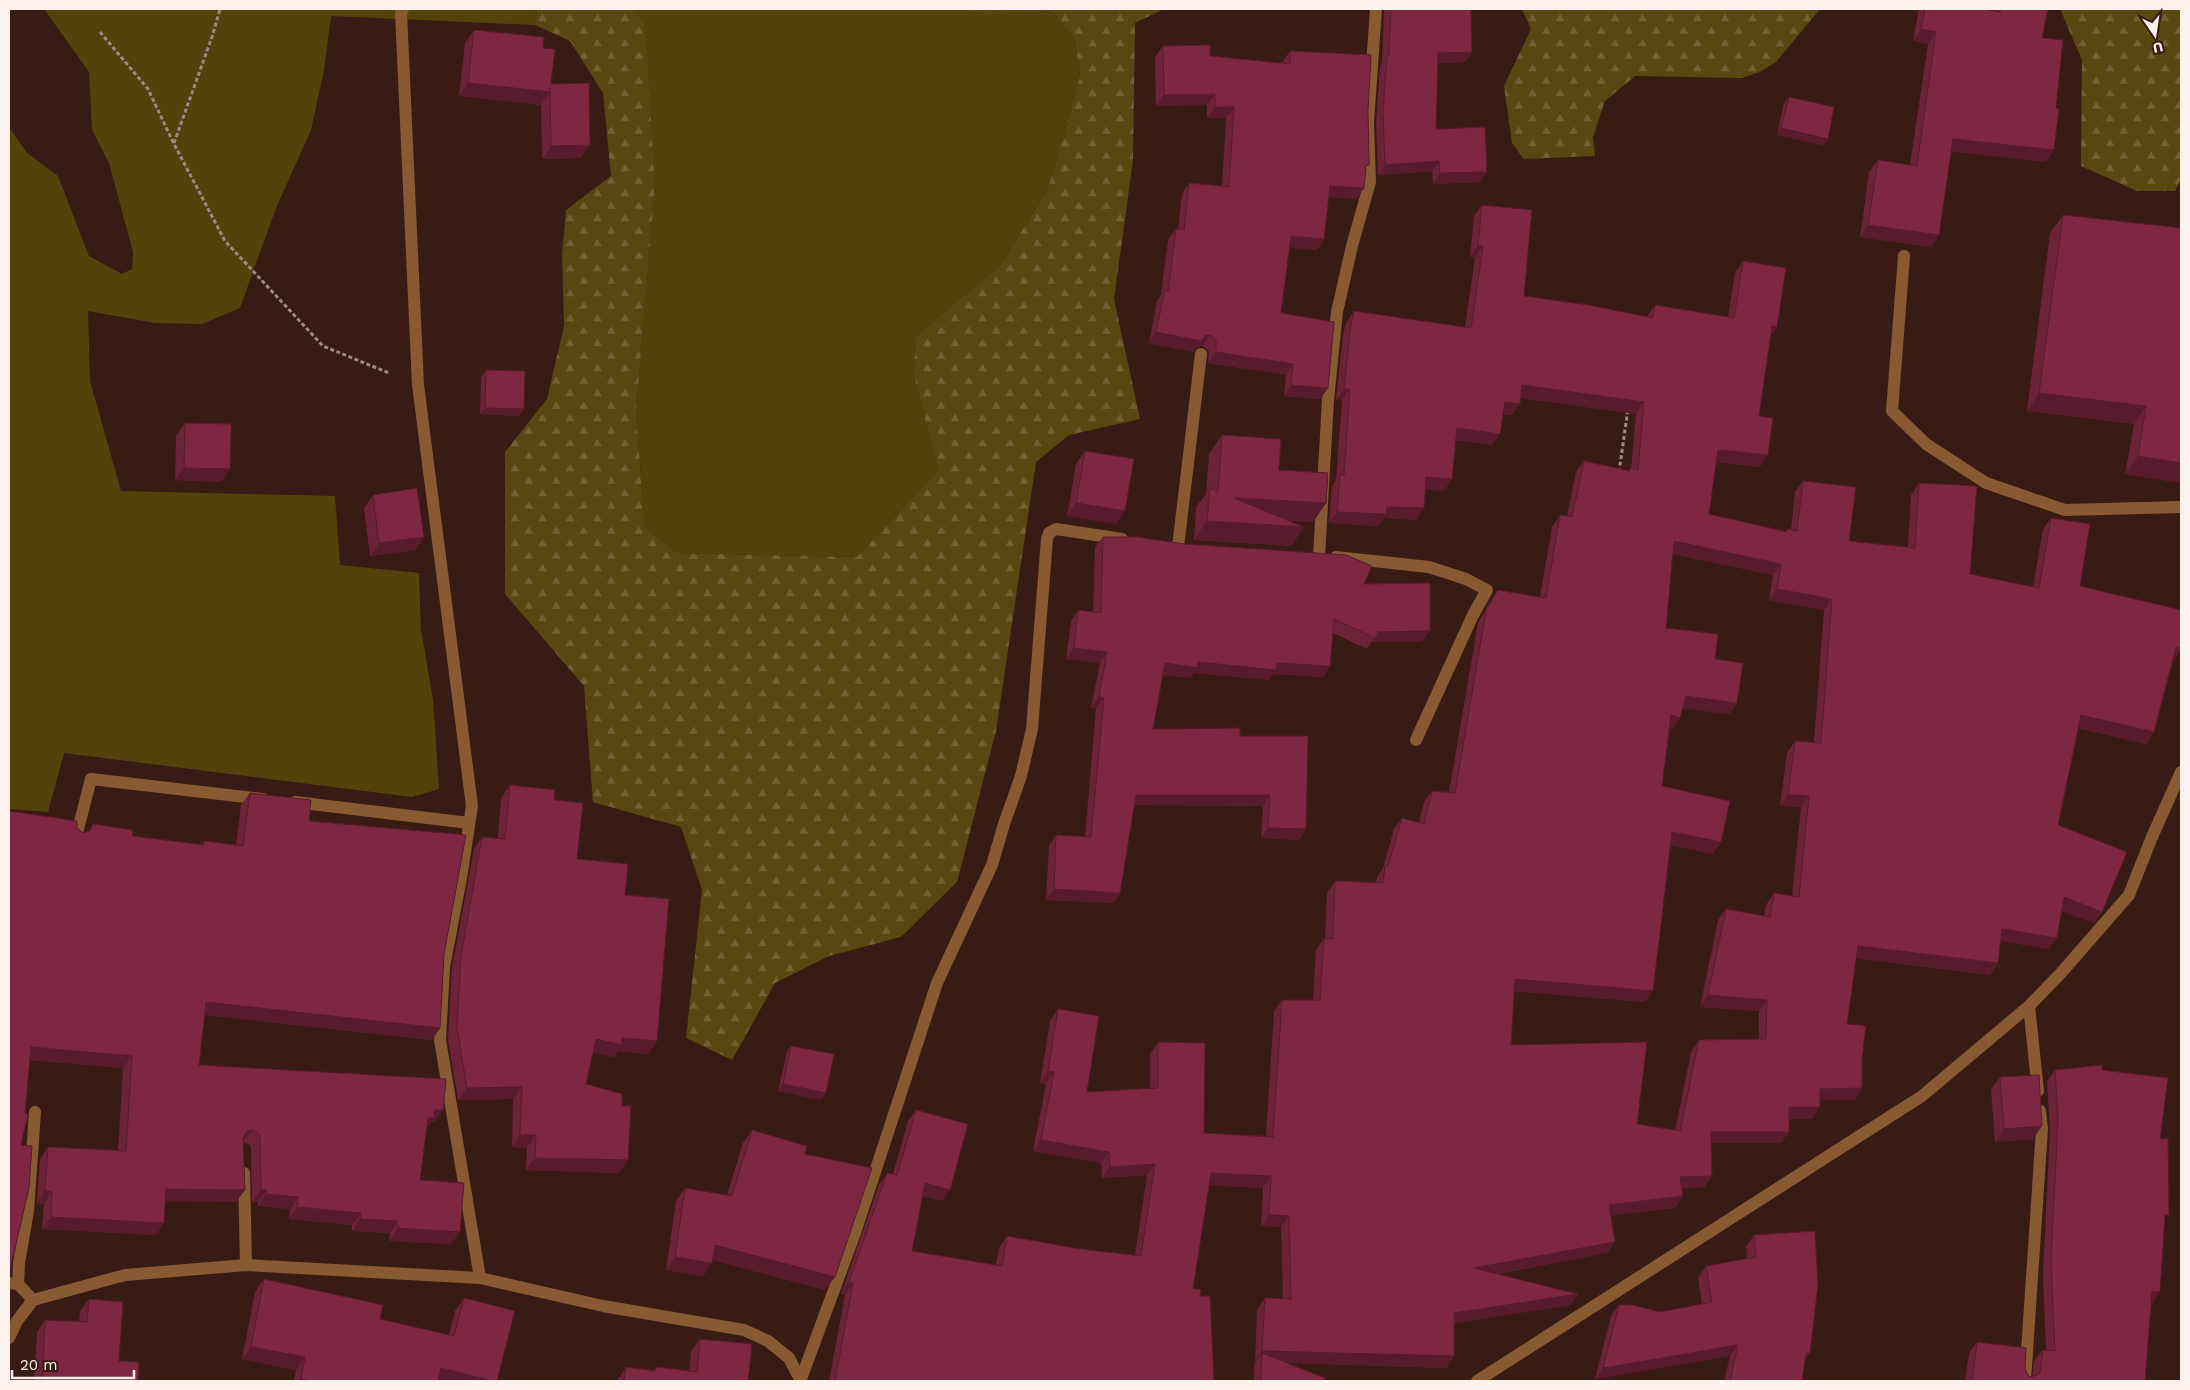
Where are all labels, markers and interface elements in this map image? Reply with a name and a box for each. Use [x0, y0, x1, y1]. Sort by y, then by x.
north arrow [2130, 10, 2180, 60]
text: U [2151, 39, 2165, 57]
scale bar [12, 1348, 135, 1380]
text: 20 m [20, 1356, 58, 1374]

